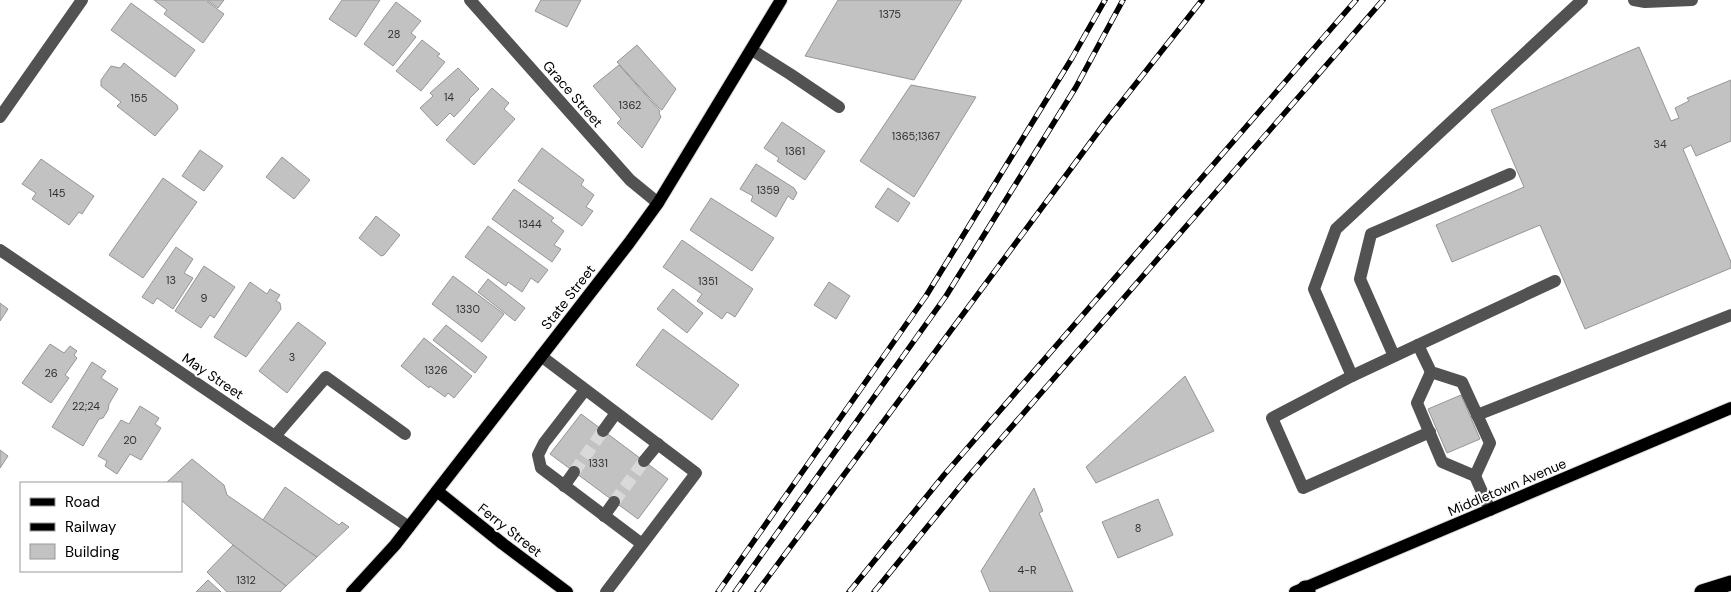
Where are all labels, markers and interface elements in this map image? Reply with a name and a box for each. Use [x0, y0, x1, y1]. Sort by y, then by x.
house number: 1375 [879, 7, 901, 21]
house number: 28 [388, 27, 400, 41]
street label: Grace Street [539, 57, 607, 131]
house number: 14 [444, 90, 454, 104]
house number: 155 [131, 91, 148, 105]
house number: 1362 [619, 98, 641, 112]
house number: 1365;1367 [892, 129, 940, 143]
house number: 34 [1653, 137, 1667, 151]
house number: 1361 [785, 144, 805, 158]
house number: 1359 [756, 183, 780, 197]
house number: 145 [49, 186, 66, 200]
house number: 1344 [518, 217, 542, 231]
street label: State Street [537, 261, 599, 333]
house number: 13 [166, 273, 176, 287]
house number: 1351 [698, 274, 718, 288]
house number: 9 [201, 291, 208, 305]
house number: 1330 [456, 302, 480, 316]
street label: May Street [179, 349, 247, 403]
house number: 3 [289, 350, 295, 364]
house number: 1326 [424, 363, 448, 377]
house number: 26 [44, 366, 58, 380]
house number: 22;24 [72, 399, 100, 413]
house number: 20 [123, 433, 137, 447]
street label: Middletown Avenue [1445, 454, 1569, 520]
house number: 1331 [588, 456, 608, 470]
legend [20, 482, 182, 572]
text: Road [65, 492, 100, 512]
street label: Ferry Street [474, 499, 546, 561]
text: Railway [65, 517, 117, 537]
house number: 8 [1135, 521, 1141, 535]
text: Building [65, 542, 120, 562]
house number: 4-R [1017, 563, 1037, 577]
house number: 1312 [236, 573, 256, 587]

